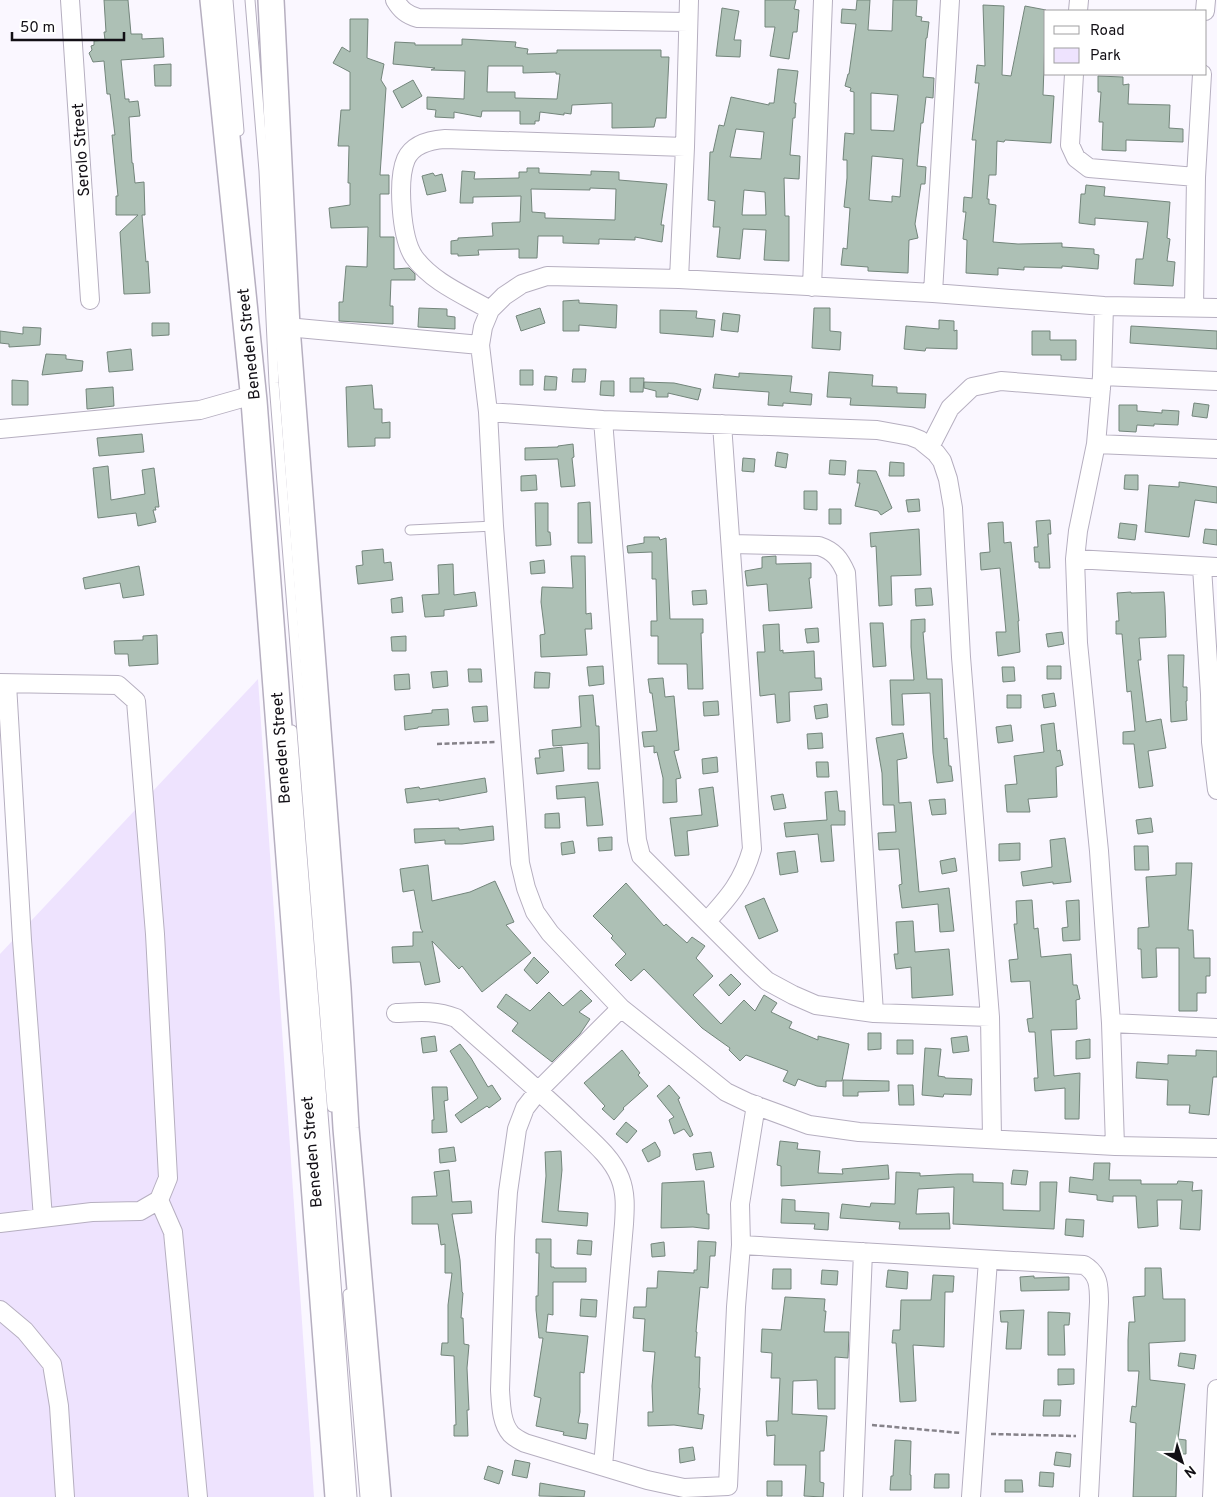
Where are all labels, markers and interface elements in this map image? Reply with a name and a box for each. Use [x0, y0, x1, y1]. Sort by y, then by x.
scale bar [12, 10, 125, 42]
legend [1044, 10, 1207, 75]
text: 50 m [20, 19, 55, 38]
text: Road [1090, 22, 1125, 41]
text: Park [1090, 47, 1121, 66]
street label: Serolo Street [69, 102, 95, 197]
street label: Beneden Street [234, 287, 266, 401]
street label: Beneden Street [268, 691, 296, 804]
street label: Beneden Street [298, 1095, 328, 1209]
north arrow [1157, 1437, 1207, 1487]
text: N [1180, 1461, 1198, 1481]

